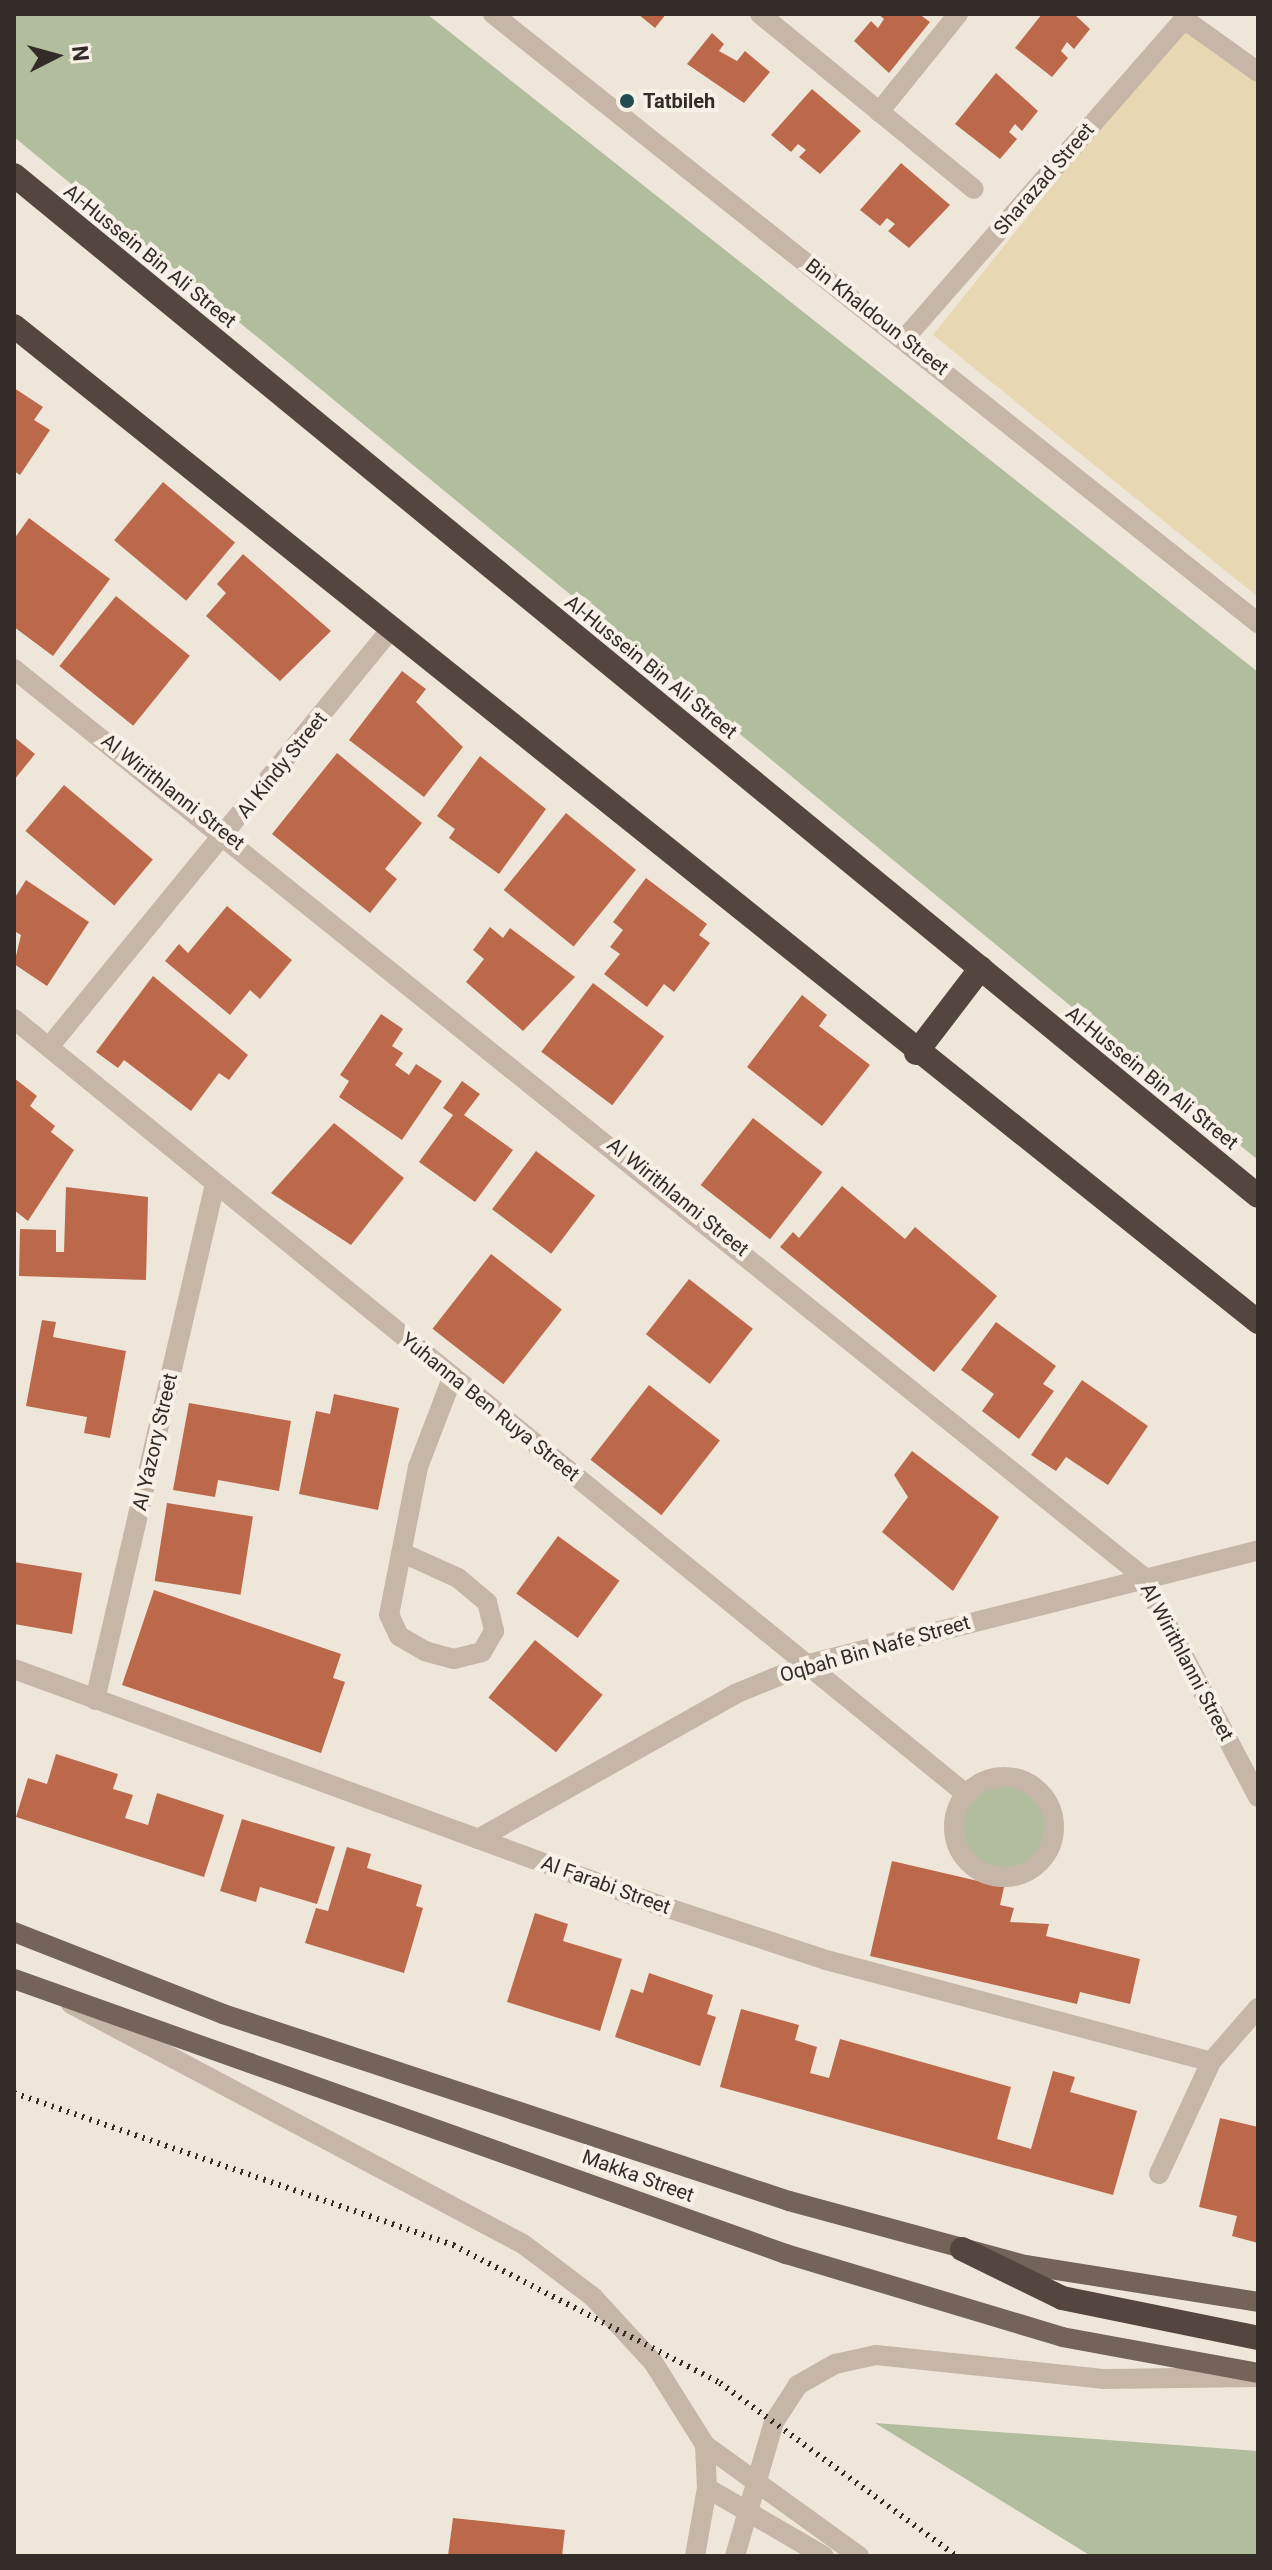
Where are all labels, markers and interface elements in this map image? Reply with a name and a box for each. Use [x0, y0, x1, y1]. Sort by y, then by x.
north arrow [16, 16, 96, 96]
text: N [67, 44, 94, 62]
place label: Tatbileh [643, 89, 715, 113]
marker: Tatbileh [618, 92, 636, 110]
street label: Sharazad Street [989, 118, 1099, 240]
street label: Al-Hussein Bin Ali Street [59, 179, 241, 333]
street label: Bin Khaldoun Street [801, 254, 953, 380]
street label: Al-Hussein Bin Ali Street [560, 590, 742, 744]
street label: Al Kindy Street [232, 707, 332, 823]
street label: Al Wirithlanni Street [97, 729, 249, 855]
street label: Al-Hussein Bin Ali Street [1061, 1001, 1243, 1155]
street label: Al Wirithlanni Street [602, 1133, 754, 1261]
street label: Yuhanna Ben Ruya Street [396, 1328, 584, 1486]
street label: Al Yazory Street [128, 1371, 182, 1513]
street label: Al Wirithlanni Street [1135, 1579, 1239, 1745]
street label: Oqbah Bin Nafe Street [777, 1610, 973, 1688]
street label: Al Farabi Street [538, 1851, 674, 1919]
street label: Makka Street [579, 2145, 697, 2207]

